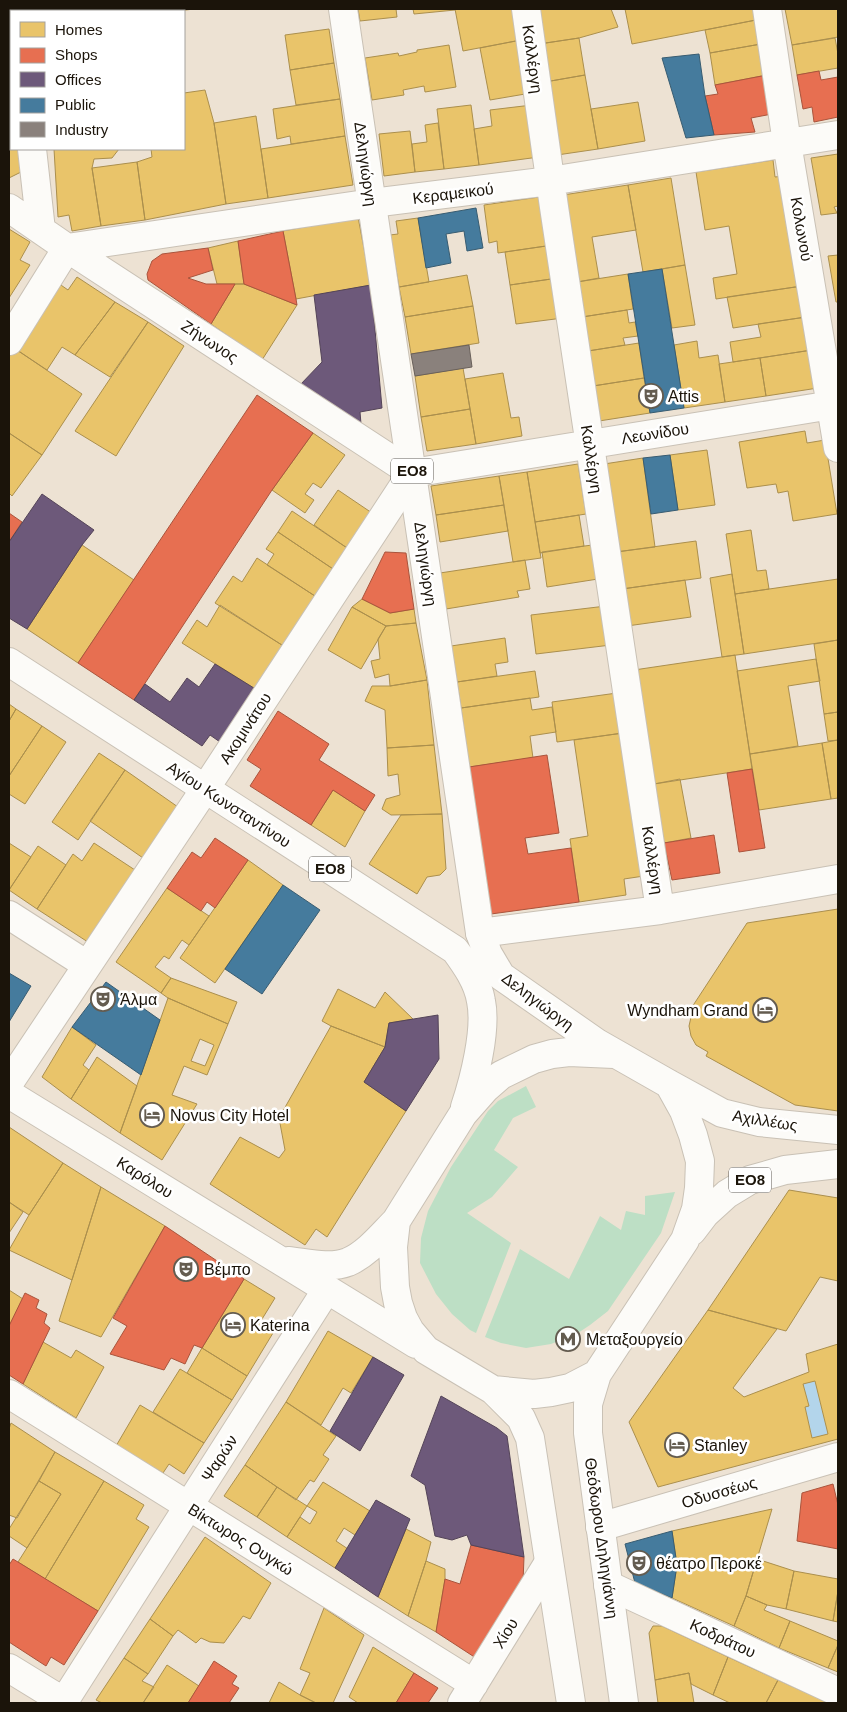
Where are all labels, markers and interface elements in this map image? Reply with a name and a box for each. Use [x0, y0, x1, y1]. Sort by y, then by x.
legend [10, 10, 185, 150]
text: Homes [55, 21, 103, 38]
street label: Καλλέργη [519, 24, 546, 94]
text: Shops [55, 46, 98, 63]
text: Offices [55, 71, 101, 88]
text: Public [55, 96, 96, 113]
text: Industry [55, 121, 109, 138]
street label: Δεληγιώργη [351, 121, 380, 207]
street label: Κεραμεικού [412, 180, 495, 207]
street label: Κολωνού [787, 196, 816, 263]
street label: Ζήνωνος [178, 317, 241, 366]
theatre icon: Attis [638, 383, 664, 409]
place label: Attis [668, 388, 699, 405]
street label: Λεωνίδου [620, 420, 690, 447]
street label: Καλλέργη [578, 424, 605, 494]
road number: ΕΟ8 [391, 458, 433, 484]
street label: Δεληγιώργη [411, 521, 440, 607]
street label: Ακομινάτου [216, 690, 275, 767]
street label: Αγίου Κωνσταντίνου [164, 758, 294, 851]
street label: Καλλέργη [639, 825, 666, 895]
road number: ΕΟ8 [309, 856, 351, 882]
street label: Δεληγιώργη [499, 969, 577, 1034]
theatre icon: Άλμα [90, 986, 116, 1012]
place label: Άλμα [120, 991, 157, 1008]
hotel icon: Wyndham Grand [752, 997, 778, 1023]
place label: Wyndham Grand [627, 1002, 748, 1019]
hotel icon: Novus City Hotel [139, 1102, 165, 1128]
place label: Novus City Hotel [170, 1107, 289, 1124]
street label: Αχιλλέως [731, 1107, 799, 1134]
street label: Καρόλου [114, 1154, 176, 1201]
road number: ΕΟ8 [729, 1168, 771, 1192]
theatre icon: Βέμπο [173, 1256, 199, 1282]
place label: Βέμπο [204, 1261, 251, 1278]
hotel icon: Katerina [220, 1312, 246, 1338]
place label: Katerina [250, 1317, 310, 1334]
metro station icon: Μεταξουργείο [555, 1326, 581, 1352]
place label: Μεταξουργείο [586, 1331, 683, 1349]
street label: Ψαρών [198, 1432, 241, 1485]
hotel icon: Stanley [664, 1432, 690, 1458]
place label: Stanley [694, 1437, 747, 1454]
street label: Θεόδωρου Δηληγιάννη [582, 1456, 621, 1620]
street label: Οδυσσέως [680, 1474, 759, 1511]
street label: Βίκτωρος Ουγκώ [185, 1500, 296, 1579]
theatre icon: θέατρο Περοκέ [626, 1550, 652, 1576]
place label: θέατρο Περοκέ [656, 1555, 762, 1572]
street label: Χίου [490, 1615, 521, 1651]
street label: Κοδράτου [687, 1616, 758, 1661]

